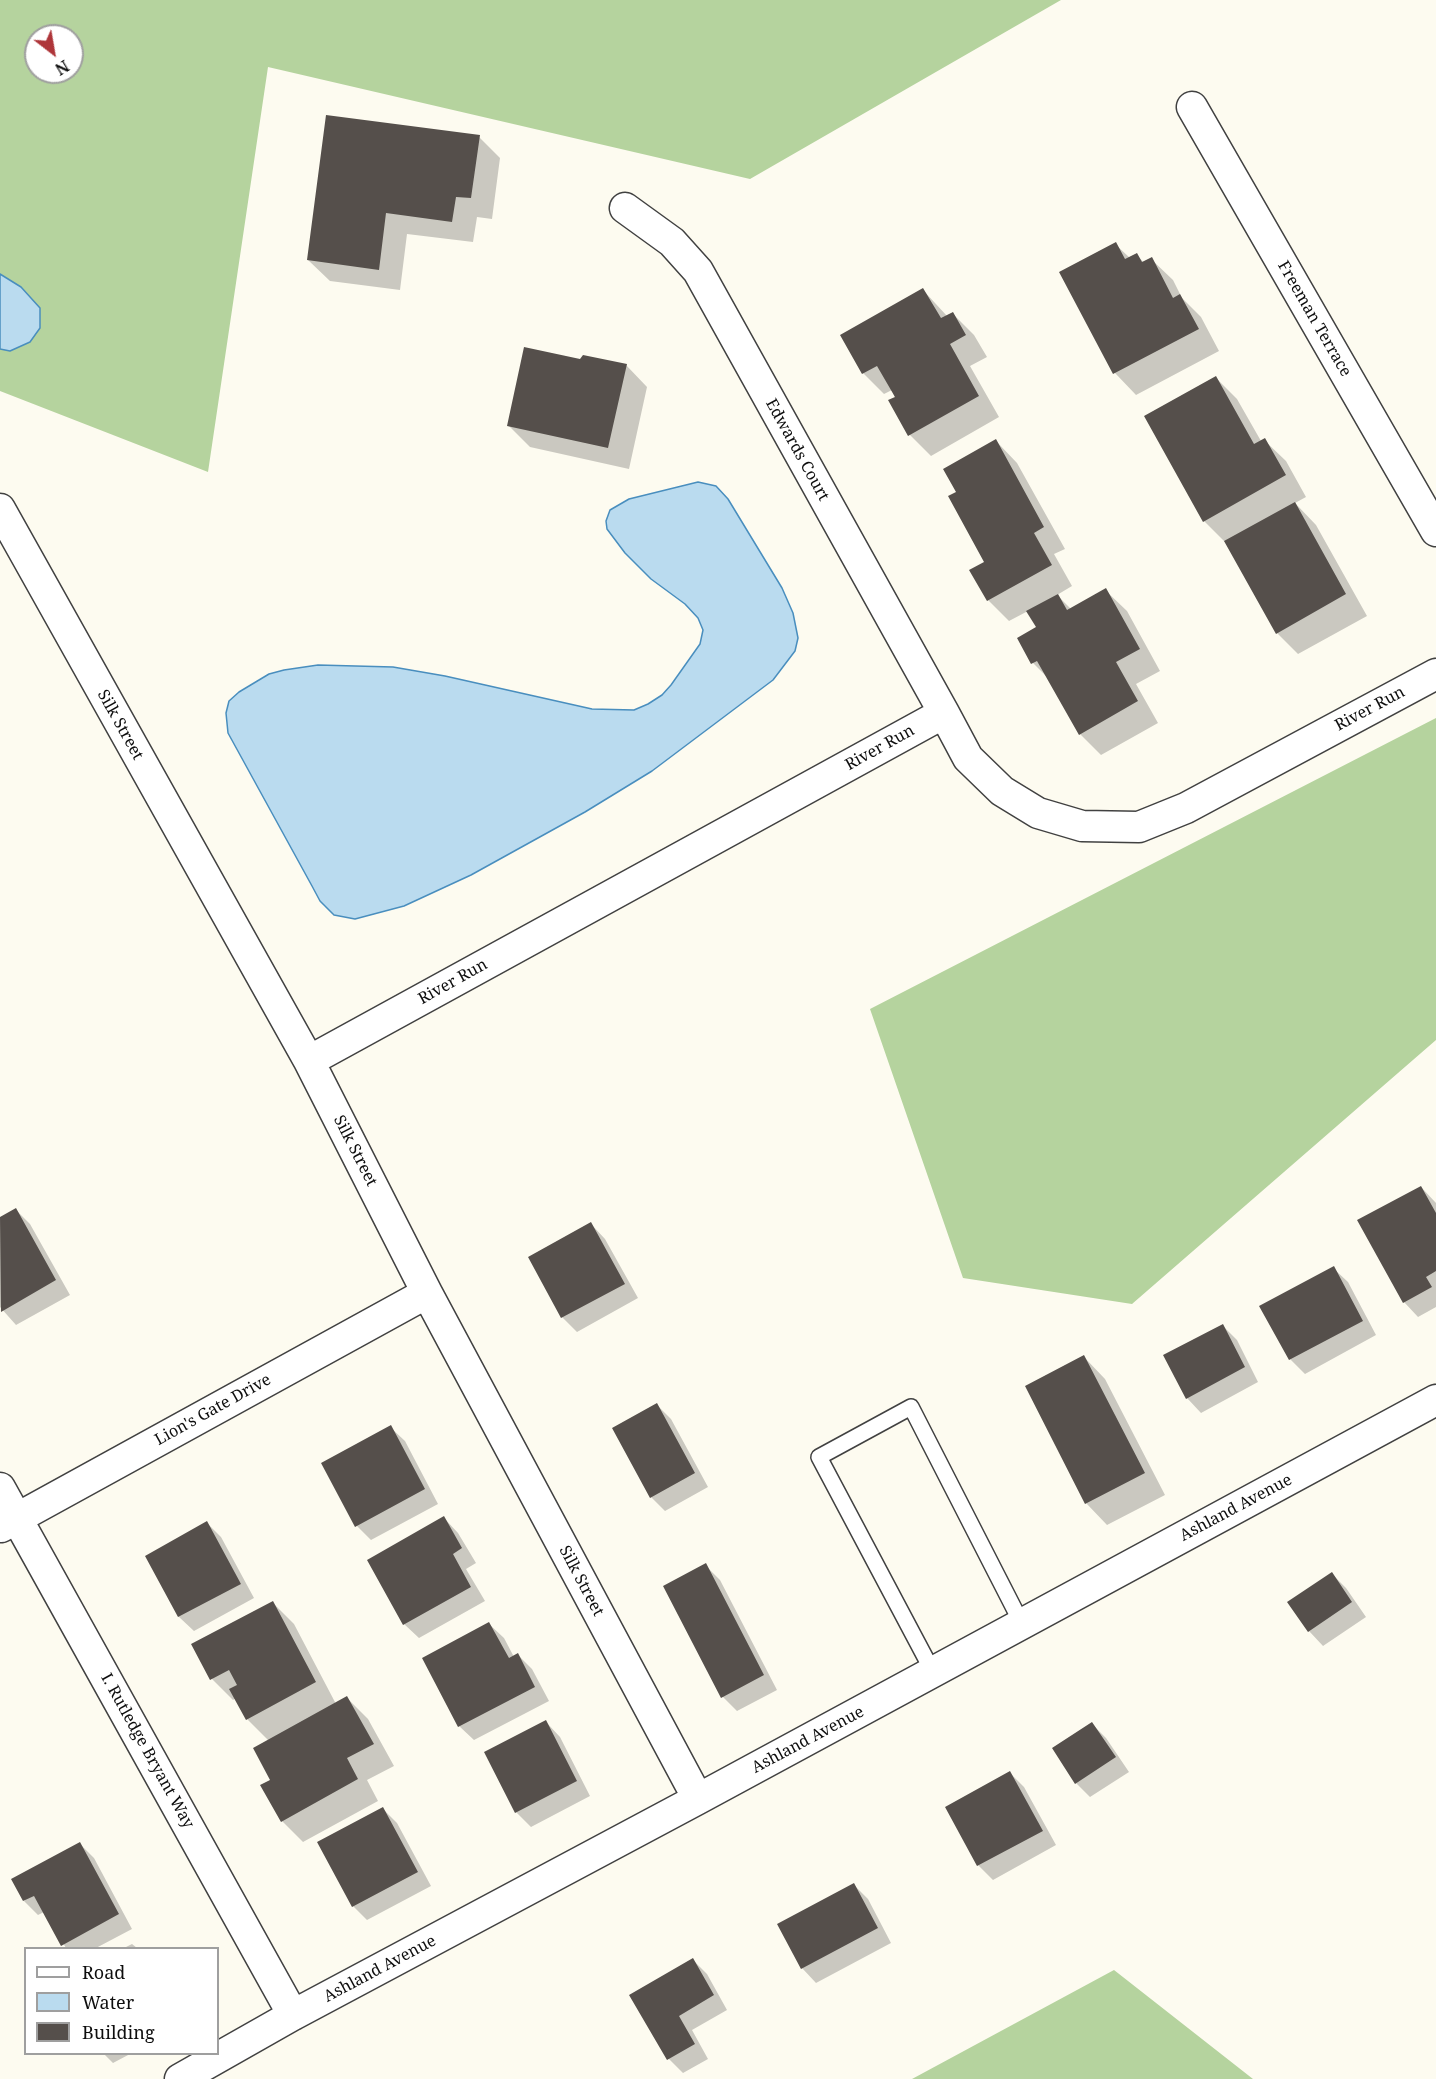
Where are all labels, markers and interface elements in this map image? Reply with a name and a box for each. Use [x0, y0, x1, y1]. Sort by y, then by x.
north arrow [24, 24, 84, 84]
text: N [51, 55, 73, 80]
street label: Freeman Terrace [1273, 258, 1355, 380]
street label: Edwards Court [761, 396, 833, 504]
street label: River Run [1332, 683, 1408, 735]
street label: Silk Street [93, 687, 147, 763]
street label: River Run [842, 721, 918, 775]
street label: River Run [415, 955, 491, 1009]
street label: Silk Street [329, 1112, 381, 1190]
street label: Lion's Gate Drive [152, 1370, 274, 1450]
street label: Ashland Avenue [1177, 1470, 1295, 1546]
street label: Silk Street [554, 1543, 608, 1619]
street label: I. Rutledge Bryant Way [96, 1670, 198, 1832]
street label: Ashland Avenue [749, 1702, 867, 1778]
street label: Ashland Avenue [321, 1931, 439, 2007]
legend [24, 1947, 219, 2055]
text: Road [82, 1960, 125, 1984]
text: Water [82, 1990, 134, 2014]
text: Building [82, 2020, 155, 2044]

